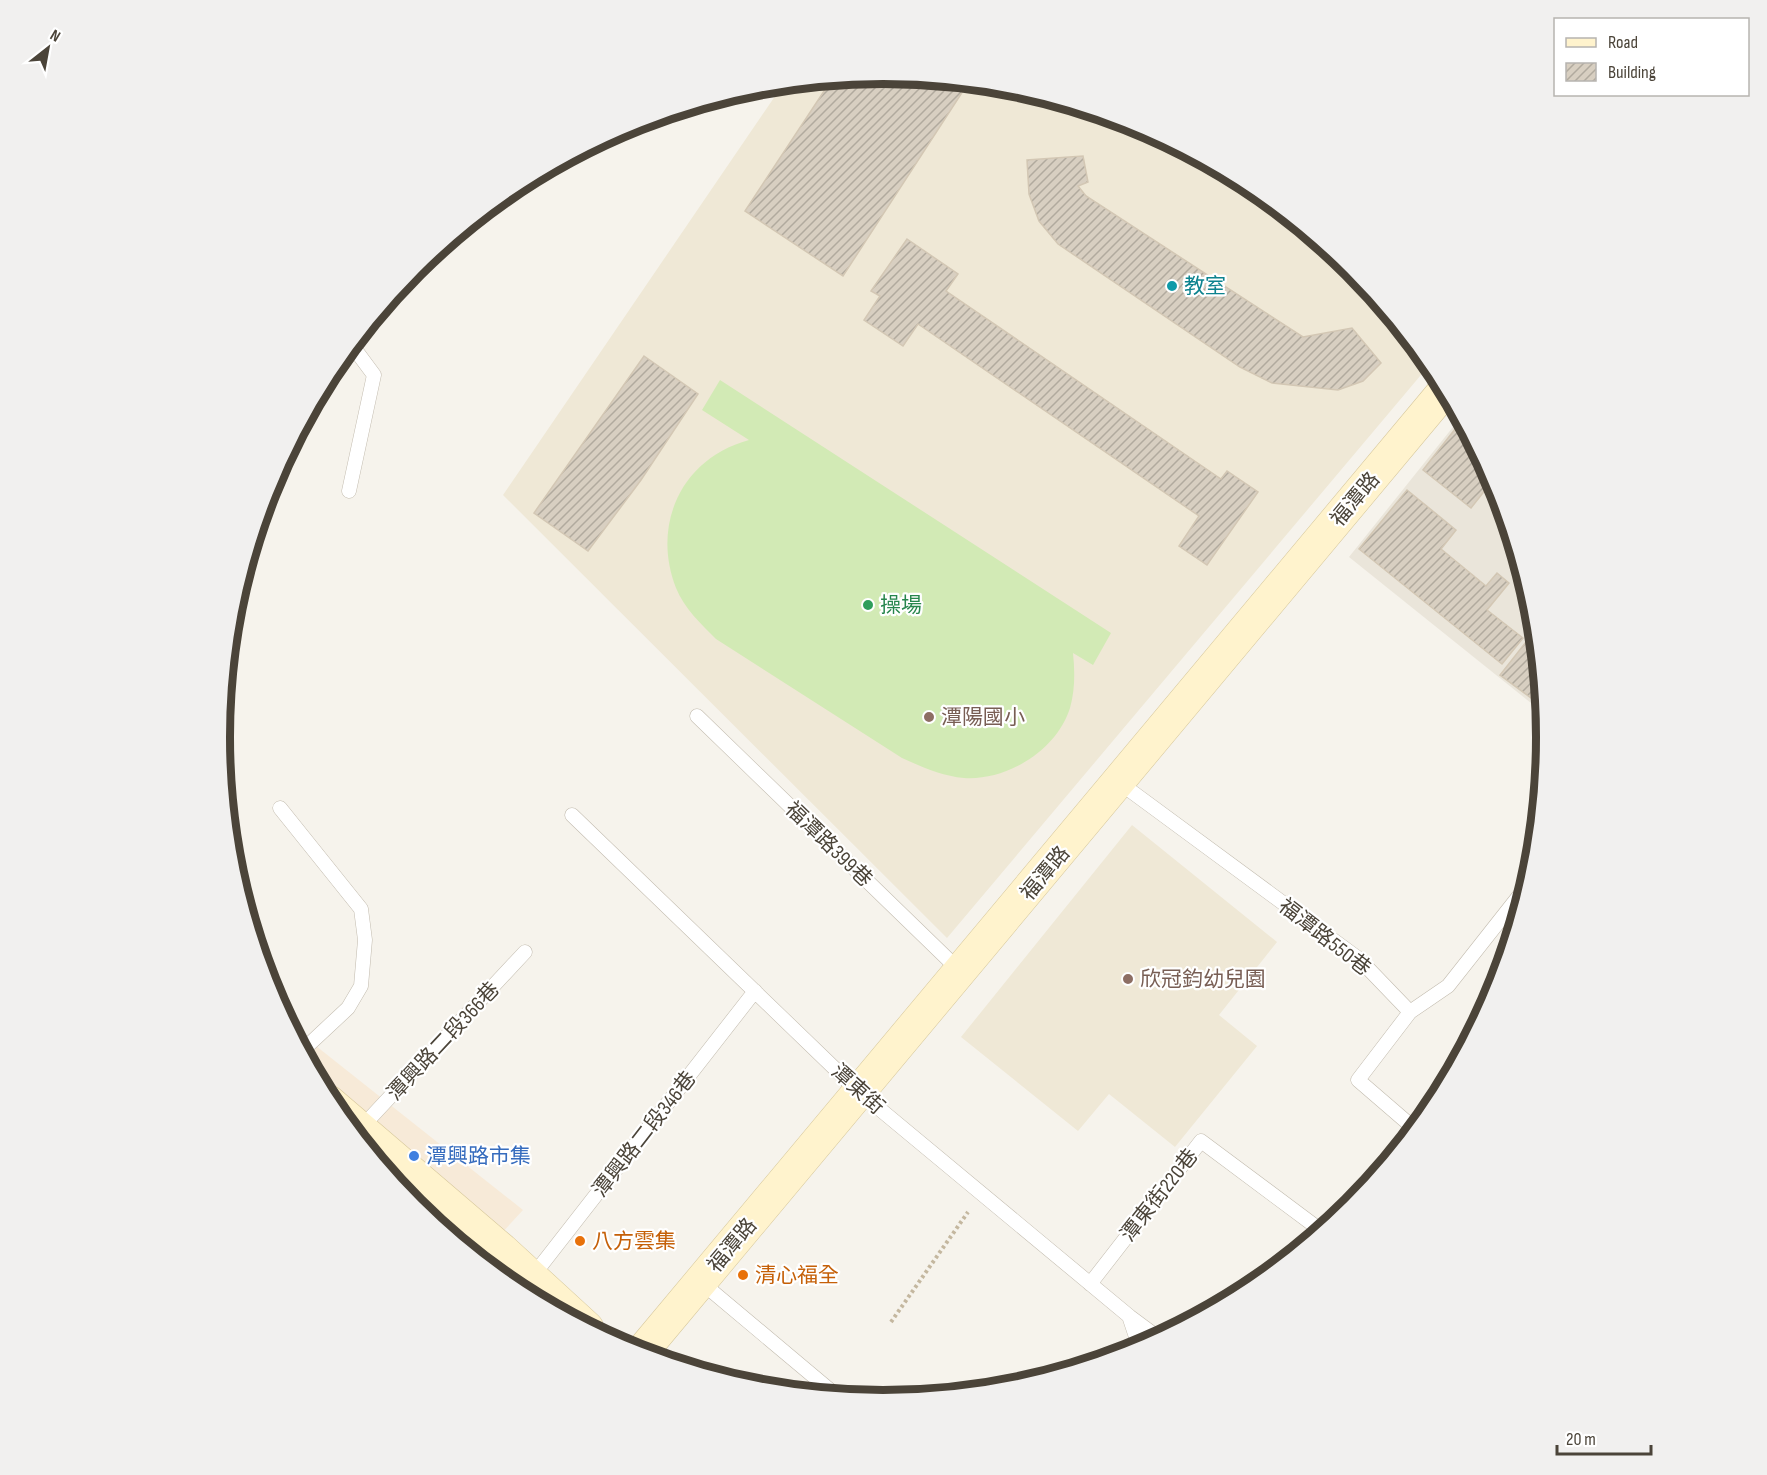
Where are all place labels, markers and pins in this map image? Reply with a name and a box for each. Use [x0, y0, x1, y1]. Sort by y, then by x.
place label: 教室 [1184, 274, 1226, 299]
marker: 教室 [1165, 279, 1179, 293]
place label: 操場 [880, 593, 922, 618]
marker: 操場 [861, 598, 875, 612]
place label: 潭陽國小 [941, 705, 1025, 730]
marker: 潭陽國小 [922, 710, 936, 724]
place label: 欣冠鈞幼兒園 [1140, 967, 1266, 992]
marker: 欣冠鈞幼兒園 [1121, 972, 1135, 986]
place label: 潭興路市集 [426, 1144, 531, 1169]
marker: 潭興路市集 [407, 1149, 421, 1163]
place label: 八方雲集 [592, 1229, 676, 1254]
marker: 八方雲集 [573, 1234, 587, 1248]
place label: 清心福全 [755, 1263, 839, 1288]
marker: 清心福全 [736, 1268, 750, 1282]

